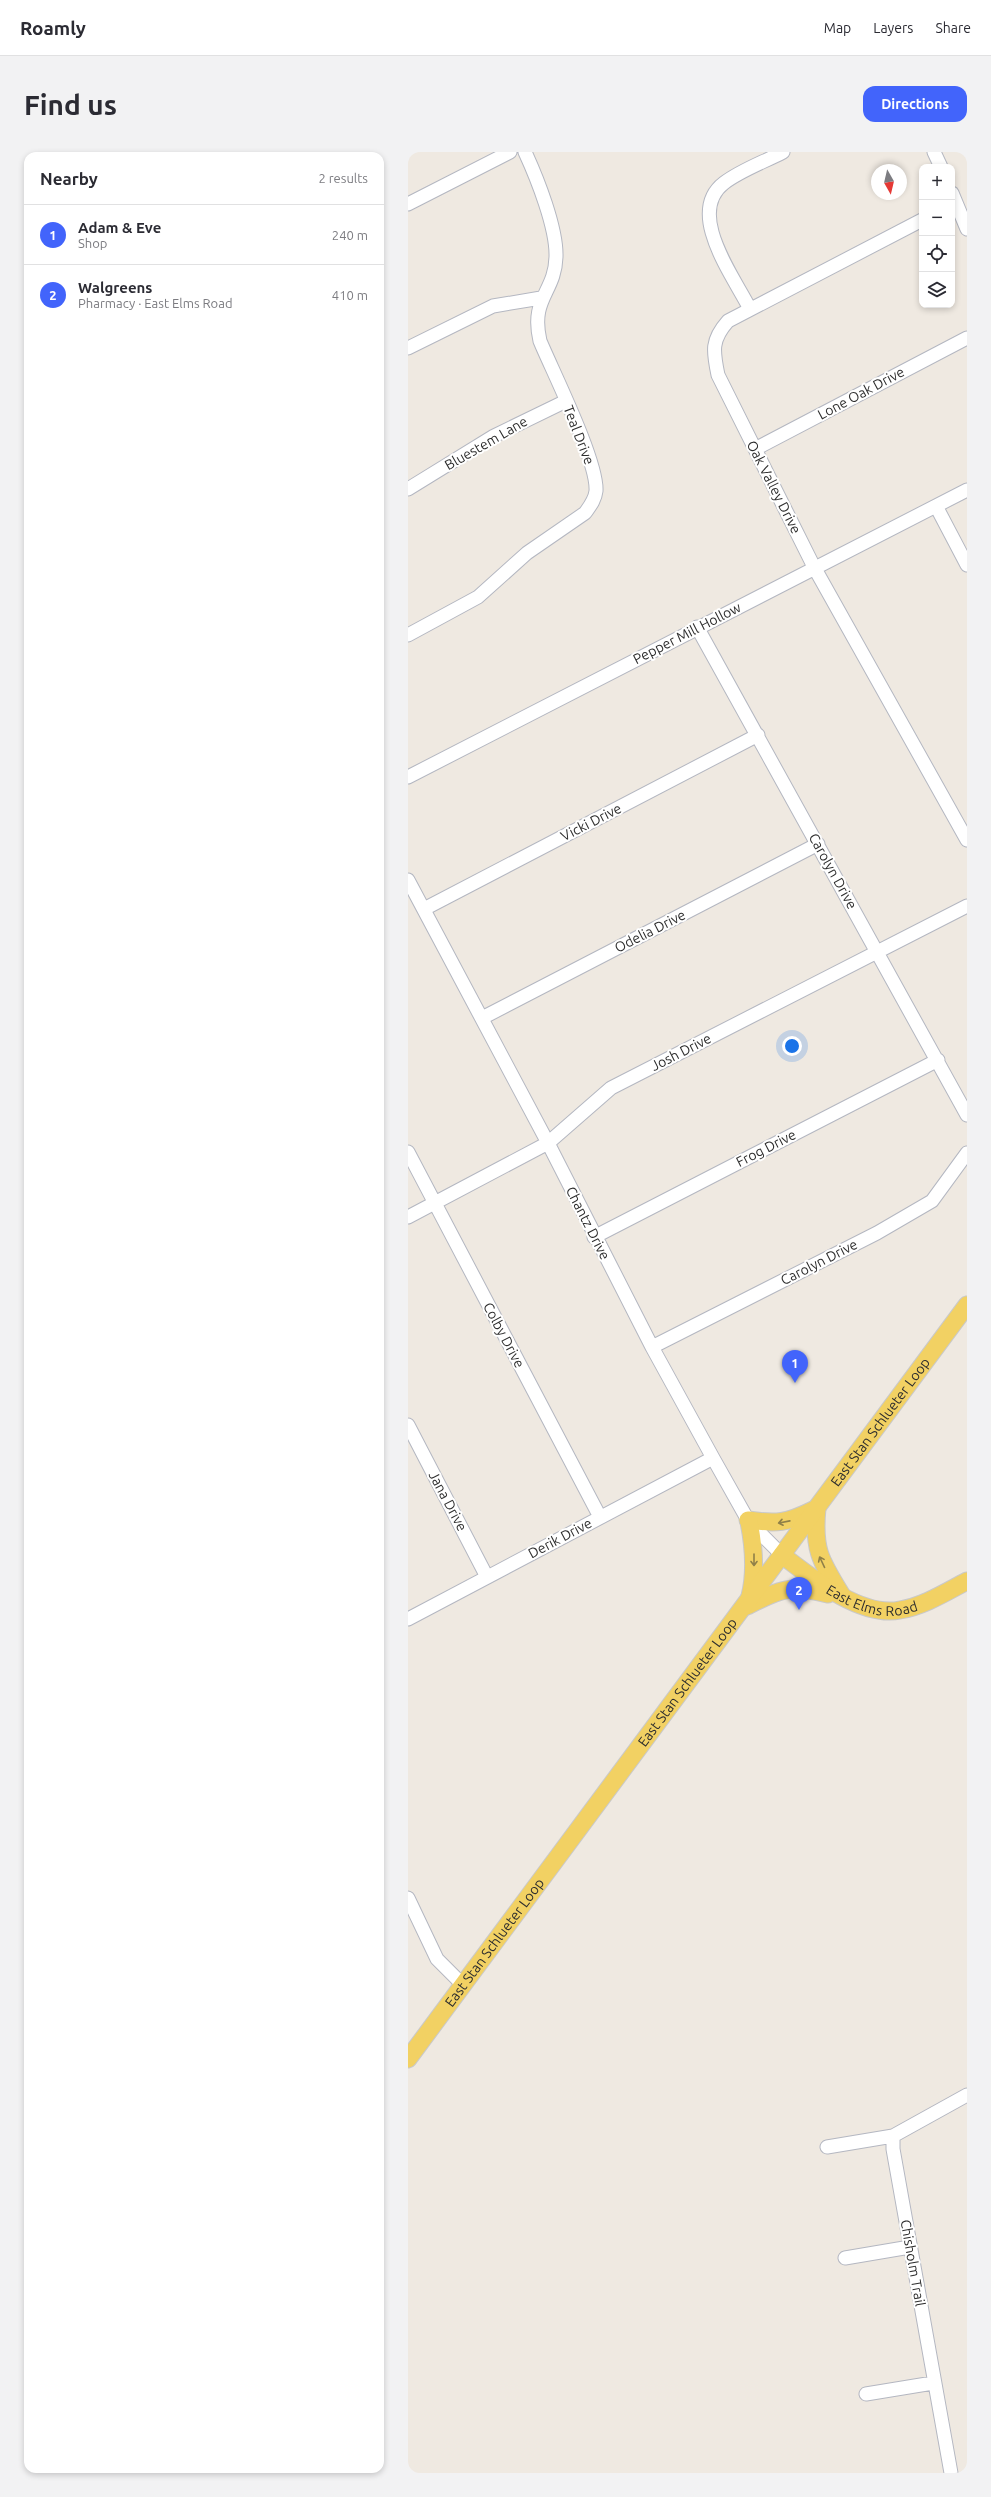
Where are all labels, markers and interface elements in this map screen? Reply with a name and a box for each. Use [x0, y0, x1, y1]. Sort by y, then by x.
text: Roamly [20, 17, 86, 39]
text: Map [824, 20, 851, 36]
text: Layers [873, 20, 913, 36]
text: Share [935, 20, 971, 36]
button: Directions [863, 86, 967, 122]
text: Find us [24, 89, 117, 120]
north arrow [871, 164, 907, 200]
map controls [919, 164, 955, 308]
button: + [919, 164, 955, 200]
text: Nearby [40, 169, 98, 188]
text: 2 results [318, 171, 368, 185]
button: − [919, 200, 955, 236]
text: Adam & Eve [78, 219, 161, 236]
text: 1 [49, 228, 57, 242]
text: 240 m [332, 228, 368, 242]
text: Shop [78, 236, 107, 250]
button: locate [919, 236, 955, 272]
button: layers [919, 272, 955, 308]
text: Walgreens [78, 279, 152, 296]
text: 2 [49, 288, 57, 302]
text: 410 m [332, 288, 368, 302]
text: Pharmacy · East Elms Road [78, 296, 233, 310]
street label: Lone Oak Drive [815, 363, 907, 423]
street label: Teal Drive [560, 403, 598, 467]
street label: Bluestem Lane [442, 413, 530, 473]
street label: Oak Valley Drive [744, 438, 804, 536]
street label: Pepper Mill Hollow [630, 599, 744, 667]
street label: Vicki Drive [558, 800, 624, 844]
street label: Carolyn Drive [806, 830, 860, 912]
street label: Odelia Drive [612, 906, 688, 956]
street label: Josh Drive [648, 1030, 714, 1074]
your location [782, 1036, 802, 1056]
street label: Frog Drive [733, 1126, 799, 1170]
street label: Chantz Drive [563, 1184, 613, 1262]
street label: Carolyn Drive [778, 1236, 860, 1288]
street label: Colby Drive [480, 1300, 528, 1370]
pin: 1 [782, 1350, 808, 1383]
street label: East Stan Schlueter Loop [827, 1355, 933, 1489]
street label: Jana Drive [426, 1468, 470, 1534]
street label: Derik Drive [525, 1515, 595, 1561]
one-way arrow [778, 1519, 791, 1527]
one-way arrow [750, 1553, 758, 1566]
one-way arrow [818, 1556, 825, 1568]
pin: 2 [786, 1577, 812, 1610]
street label: East Elms Road [823, 1581, 920, 1619]
street label: East Stan Schlueter Loop [634, 1615, 740, 1750]
street label: East Stan Schlueter Loop [442, 1875, 547, 2010]
street label: Chisholm Trail [897, 2218, 929, 2308]

